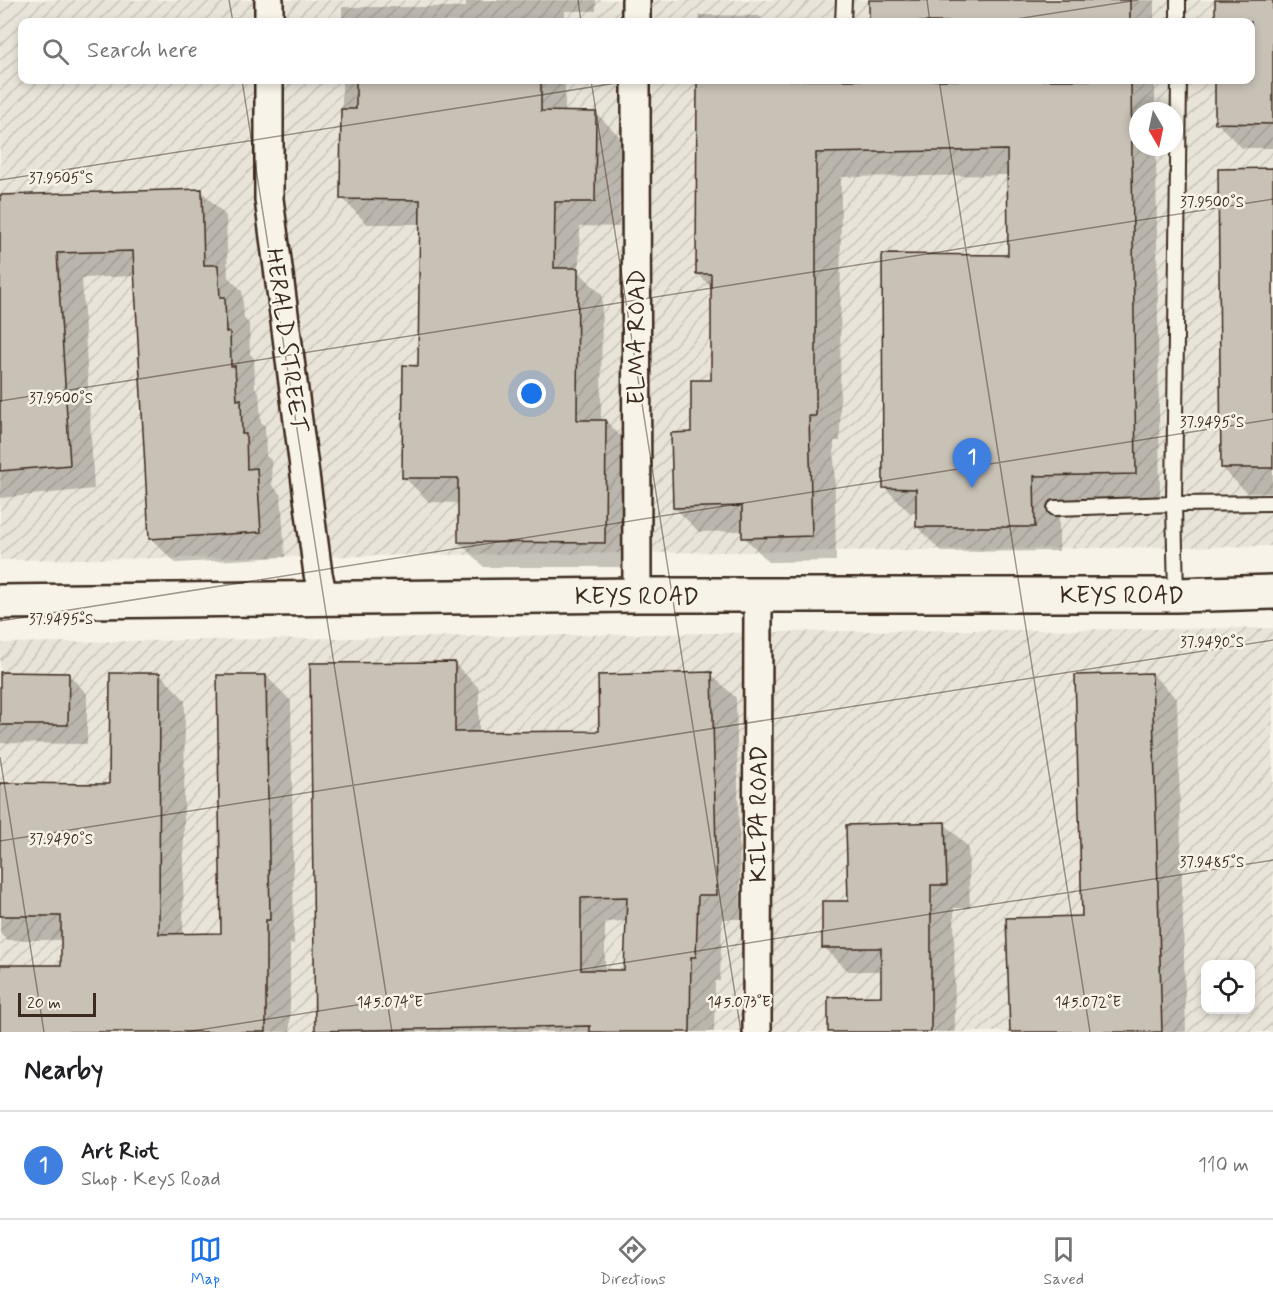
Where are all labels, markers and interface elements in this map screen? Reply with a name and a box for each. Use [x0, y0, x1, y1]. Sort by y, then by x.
search box [18, 18, 1255, 84]
icon: search [39, 35, 72, 68]
text: Search here [87, 37, 198, 65]
north arrow [1129, 102, 1183, 156]
text: 37.9505°S [29, 169, 93, 189]
text: 37.9500°S [1180, 193, 1244, 213]
street label: HERALD STREET [257, 246, 314, 435]
street label: ELMA ROAD [622, 269, 653, 405]
your location [517, 379, 546, 408]
text: 37.9500°S [29, 389, 93, 409]
text: 37.9495°S [1180, 413, 1244, 433]
pin: 1 [952, 438, 992, 488]
street label: KEYS ROAD [1060, 581, 1184, 612]
street label: KEYS ROAD [575, 582, 699, 613]
text: 37.9495°S [29, 610, 93, 630]
text: 37.9490°S [1180, 633, 1244, 653]
street label: KILPA ROAD [744, 746, 775, 882]
text: 37.9490°S [29, 830, 93, 850]
text: 37.9485°S [1180, 853, 1244, 873]
map controls [1201, 960, 1255, 1014]
button: locate [1201, 960, 1255, 1014]
scale bar [18, 990, 96, 1018]
text: 20 m [27, 993, 61, 1014]
text: 145.074°E [357, 993, 423, 1013]
text: 145.073°E [707, 993, 771, 1013]
text: 145.072°E [1055, 993, 1121, 1013]
text: Nearby [24, 1054, 103, 1088]
text: Art Riot [81, 1138, 159, 1166]
text: 1 [39, 1152, 48, 1179]
text: 110 m [1198, 1152, 1249, 1179]
text: Shop · Keys Road [81, 1166, 221, 1193]
tab: Map [189, 1233, 222, 1290]
tab: Directions [600, 1233, 666, 1290]
tab: Saved [1044, 1233, 1084, 1290]

